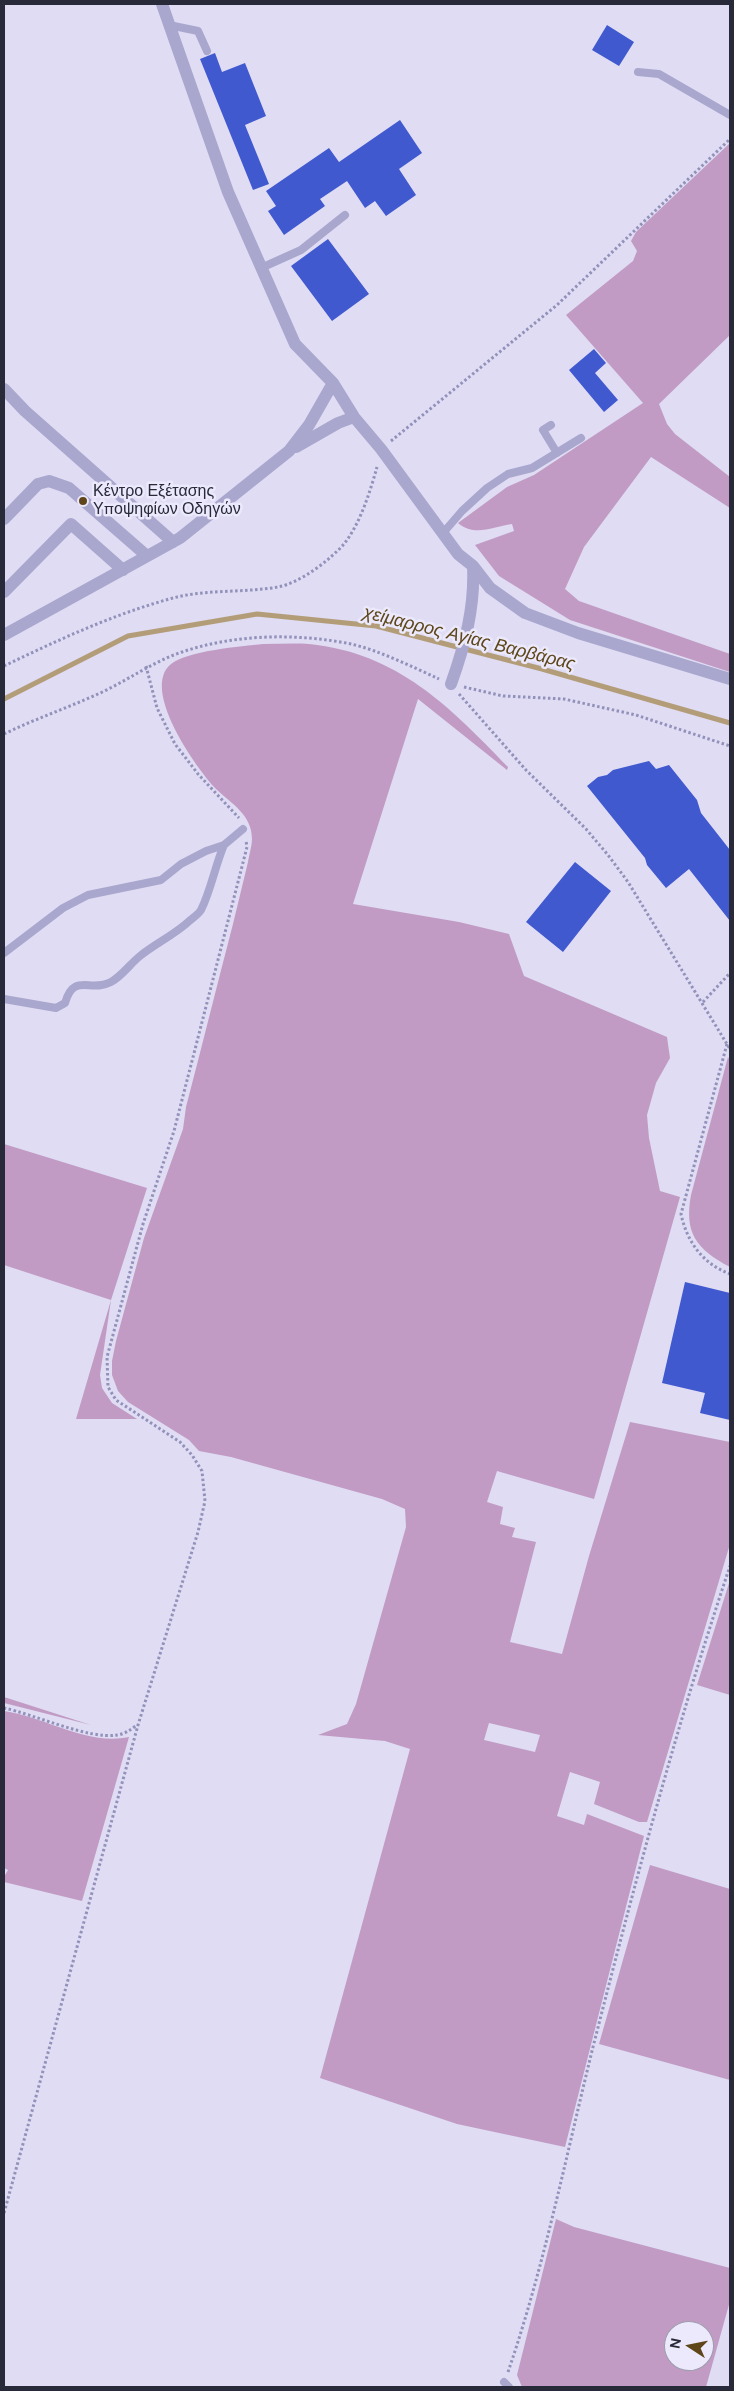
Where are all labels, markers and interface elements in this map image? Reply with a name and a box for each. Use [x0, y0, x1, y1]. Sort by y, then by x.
place label: Κέντρο Εξέτασης Υποψηφίων Οδηγών [93, 482, 241, 520]
marker: Κέντρο Εξέτασης Υποψηφίων Οδηγών [77, 495, 89, 507]
water label: χείμαρρος Αγίας Βαρβάρας [361, 602, 577, 676]
north arrow [664, 2321, 714, 2371]
text: N [665, 2337, 685, 2350]

